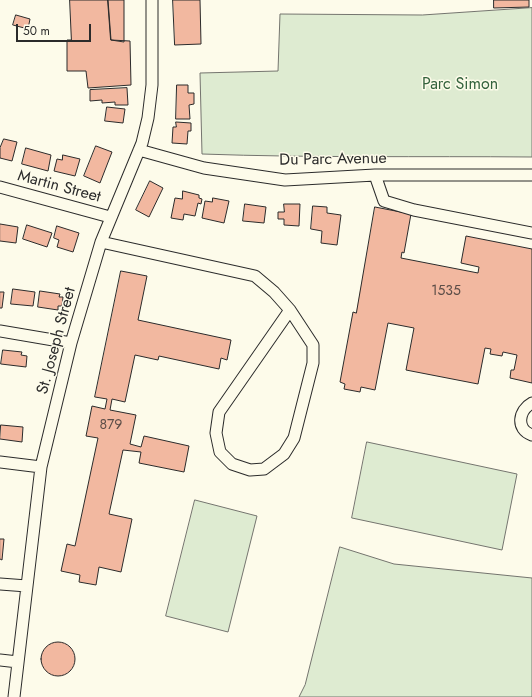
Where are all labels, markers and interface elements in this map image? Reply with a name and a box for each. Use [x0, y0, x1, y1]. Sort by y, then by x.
scale bar [18, 16, 93, 42]
text: 50 m [23, 22, 50, 40]
park label: Parc Simon [422, 75, 498, 95]
street label: Du Parc Avenue [279, 149, 387, 171]
street label: Martin Street [15, 167, 103, 207]
house number: 1535 [431, 284, 461, 300]
street label: St. Joseph Street [33, 285, 81, 397]
house number: 879 [100, 418, 122, 434]

